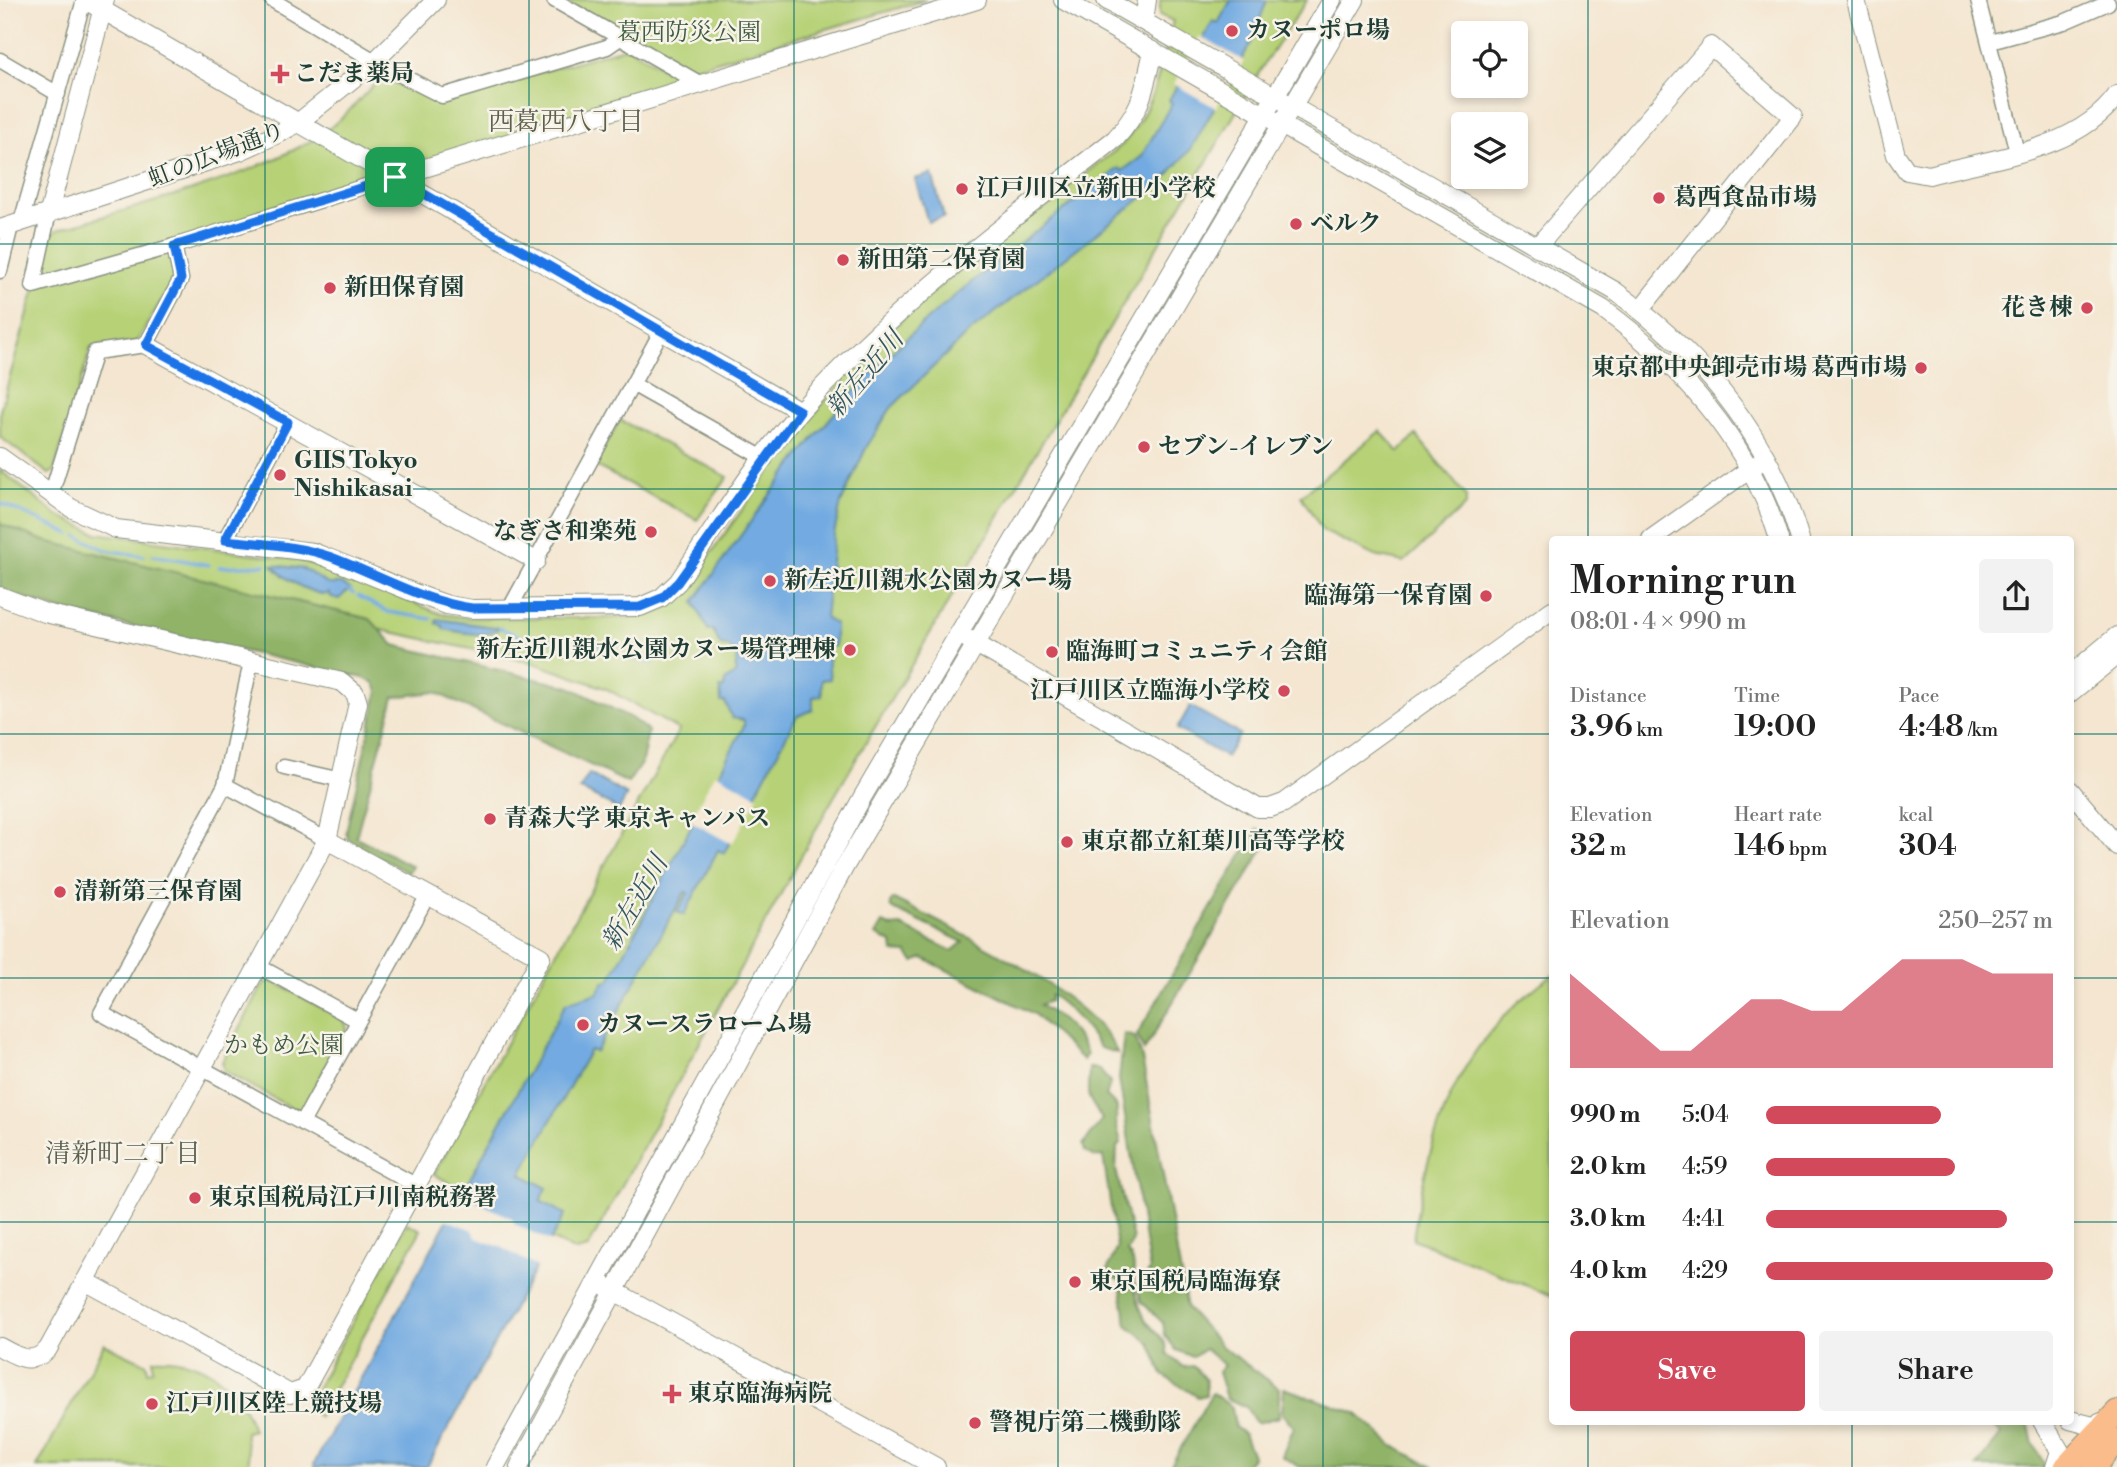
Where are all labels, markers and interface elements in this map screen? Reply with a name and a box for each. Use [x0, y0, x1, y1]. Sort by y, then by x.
place label: カヌーポロ場 [1246, 16, 1390, 46]
park label: 葛西防災公園 [617, 18, 761, 48]
map controls [1451, 21, 1528, 189]
button: locate [1451, 21, 1528, 98]
marker: カヌーポロ場 [1224, 23, 1240, 39]
place label: こだま薬局 [294, 59, 414, 89]
marker: こだま薬局 [272, 66, 288, 82]
district label: 西葛西八丁目 [488, 106, 644, 138]
button: layers [1451, 112, 1528, 189]
street label: 虹の広場通り [144, 115, 290, 195]
pin [365, 147, 425, 207]
icon: arrive [376, 158, 414, 196]
place label: 江戸川区立新田小学校 [976, 174, 1216, 204]
marker: 江戸川区立新田小学校 [954, 181, 970, 197]
place label: 葛西食品市場 [1673, 183, 1817, 213]
marker: 葛西食品市場 [1651, 190, 1667, 206]
place label: ベルク [1310, 209, 1382, 239]
marker: ベルク [1288, 216, 1304, 232]
place label: 新田第二保育園 [857, 245, 1025, 275]
marker: 新田第二保育園 [835, 252, 851, 268]
place label: 新田保育園 [344, 273, 464, 303]
marker: 新田保育園 [322, 280, 338, 296]
place label: 花き棟 [2001, 293, 2073, 323]
marker: 花き棟 [2079, 300, 2095, 316]
water label: 新左近川 [819, 322, 913, 424]
place label: 東京都中央卸売市場 葛西市場 [1591, 353, 1907, 383]
marker: 東京都中央卸売市場 葛西市場 [1913, 360, 1929, 376]
place label: セブン-イレブン [1158, 432, 1334, 462]
marker: セブン-イレブン [1136, 439, 1152, 455]
place label: GIIS Tokyo Nishikasai [294, 446, 418, 504]
marker: GIIS Tokyo Nishikasai [272, 467, 288, 483]
place label: なぎさ和楽苑 [493, 517, 637, 547]
marker: なぎさ和楽苑 [643, 524, 659, 540]
text: Morning run [1570, 558, 1796, 605]
button: share [1979, 559, 2053, 633]
place label: 新左近川親水公園カヌー場 [784, 566, 1072, 596]
marker: 新左近川親水公園カヌー場 [762, 573, 778, 589]
place label: 臨海第一保育園 [1304, 581, 1472, 611]
marker: 臨海第一保育園 [1478, 588, 1494, 604]
text: 08:01 · 4 × 990 m [1570, 608, 1747, 636]
place label: 新左近川親水公園カヌー場管理棟 [476, 635, 836, 665]
place label: 臨海町コミュニティ会館 [1066, 637, 1328, 667]
marker: 新左近川親水公園カヌー場管理棟 [842, 642, 858, 658]
marker: 臨海町コミュニティ会館 [1044, 644, 1060, 660]
place label: 江戸川区立臨海小学校 [1030, 676, 1270, 706]
marker: 江戸川区立臨海小学校 [1276, 683, 1292, 699]
text: Distance [1570, 684, 1647, 708]
text: Time [1734, 684, 1780, 708]
text: Pace [1899, 684, 1939, 708]
text: 3.96 [1570, 708, 1633, 746]
text: 19:00 [1734, 708, 1816, 746]
text: 4:48 [1899, 708, 1964, 746]
text: km [1633, 718, 1663, 742]
text: /km [1964, 718, 1998, 742]
text: Elevation [1570, 803, 1652, 827]
text: Heart rate [1734, 803, 1822, 827]
text: kcal [1899, 803, 1933, 827]
place label: 青森大学 東京キャンパス [504, 804, 770, 834]
marker: 青森大学 東京キャンパス [482, 811, 498, 827]
place label: 東京都立紅葉川高等学校 [1081, 827, 1345, 857]
text: 32 [1570, 827, 1606, 865]
text: 146 [1734, 827, 1785, 865]
text: 304 [1899, 827, 1957, 865]
marker: 東京都立紅葉川高等学校 [1059, 834, 1075, 850]
text: m [1606, 837, 1626, 861]
text: bpm [1785, 837, 1827, 861]
water label: 新左近川 [595, 847, 676, 956]
place label: 清新第三保育園 [74, 877, 242, 907]
marker: 清新第三保育園 [52, 884, 68, 900]
text: Elevation [1570, 907, 1670, 935]
text: 250–257 m [1938, 907, 2053, 935]
place label: カヌースラローム場 [597, 1010, 812, 1040]
marker: カヌースラローム場 [575, 1017, 591, 1033]
park label: かもめ公園 [224, 1031, 344, 1061]
text: 990 m [1570, 1101, 1640, 1129]
text: 5:04 [1682, 1101, 1729, 1129]
district label: 清新町二丁目 [45, 1138, 201, 1170]
text: 2.0 km [1570, 1153, 1646, 1181]
text: 4:59 [1682, 1153, 1728, 1181]
place label: 東京国税局江戸川南税務署 [209, 1183, 497, 1213]
marker: 東京国税局江戸川南税務署 [187, 1190, 203, 1206]
text: 3.0 km [1570, 1205, 1646, 1233]
text: 4:41 [1682, 1205, 1724, 1233]
text: 4.0 km [1570, 1257, 1647, 1285]
text: 4:29 [1682, 1257, 1728, 1285]
place label: 東京国税局臨海寮 [1089, 1267, 1281, 1297]
marker: 東京国税局臨海寮 [1067, 1274, 1083, 1290]
button: Save [1570, 1331, 1805, 1411]
button: Share [1819, 1331, 2053, 1411]
place label: 東京臨海病院 [688, 1379, 832, 1409]
marker: 東京臨海病院 [662, 1384, 682, 1404]
place label: 江戸川区陸上競技場 [166, 1389, 382, 1419]
marker: 江戸川区陸上競技場 [144, 1396, 160, 1412]
place label: 警視庁第二機動隊 [989, 1408, 1181, 1438]
marker: 警視庁第二機動隊 [967, 1415, 983, 1431]

